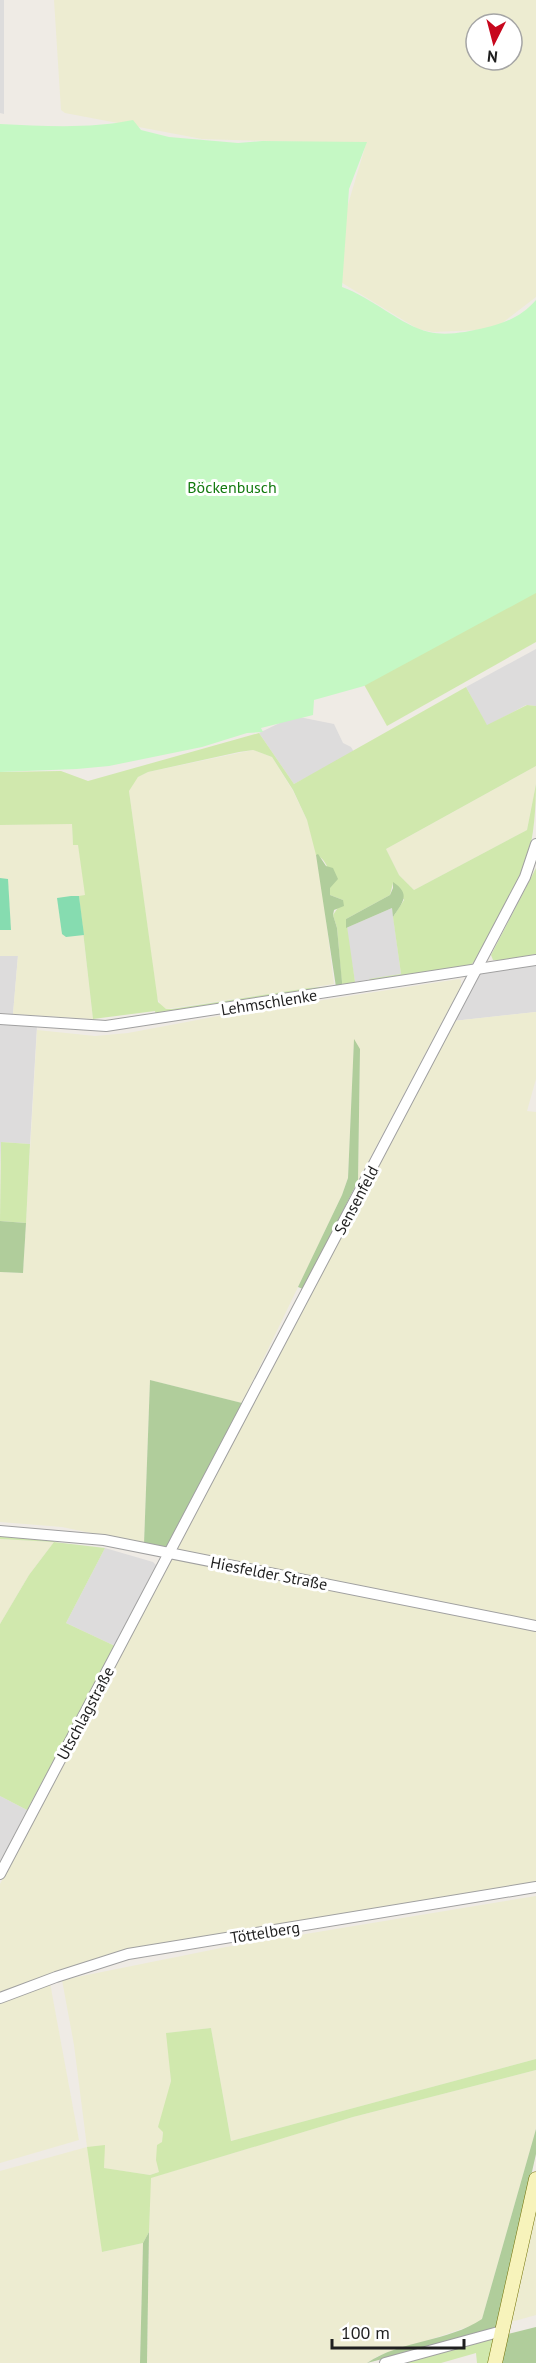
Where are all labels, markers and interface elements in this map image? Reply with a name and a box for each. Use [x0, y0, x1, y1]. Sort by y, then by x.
north arrow [464, 12, 524, 72]
text: N [486, 46, 499, 67]
park label: Böckenbusch [187, 477, 277, 497]
street label: Lehmschlenke [220, 985, 318, 1019]
street label: Sensenfeld [329, 1162, 383, 1238]
street label: Hiesfelder Straße [209, 1552, 329, 1594]
street label: Utschlagstraße [52, 1663, 118, 1763]
street label: Töttelberg [229, 1917, 301, 1947]
scale bar [332, 2312, 464, 2350]
text: 100 m [341, 2321, 390, 2344]

